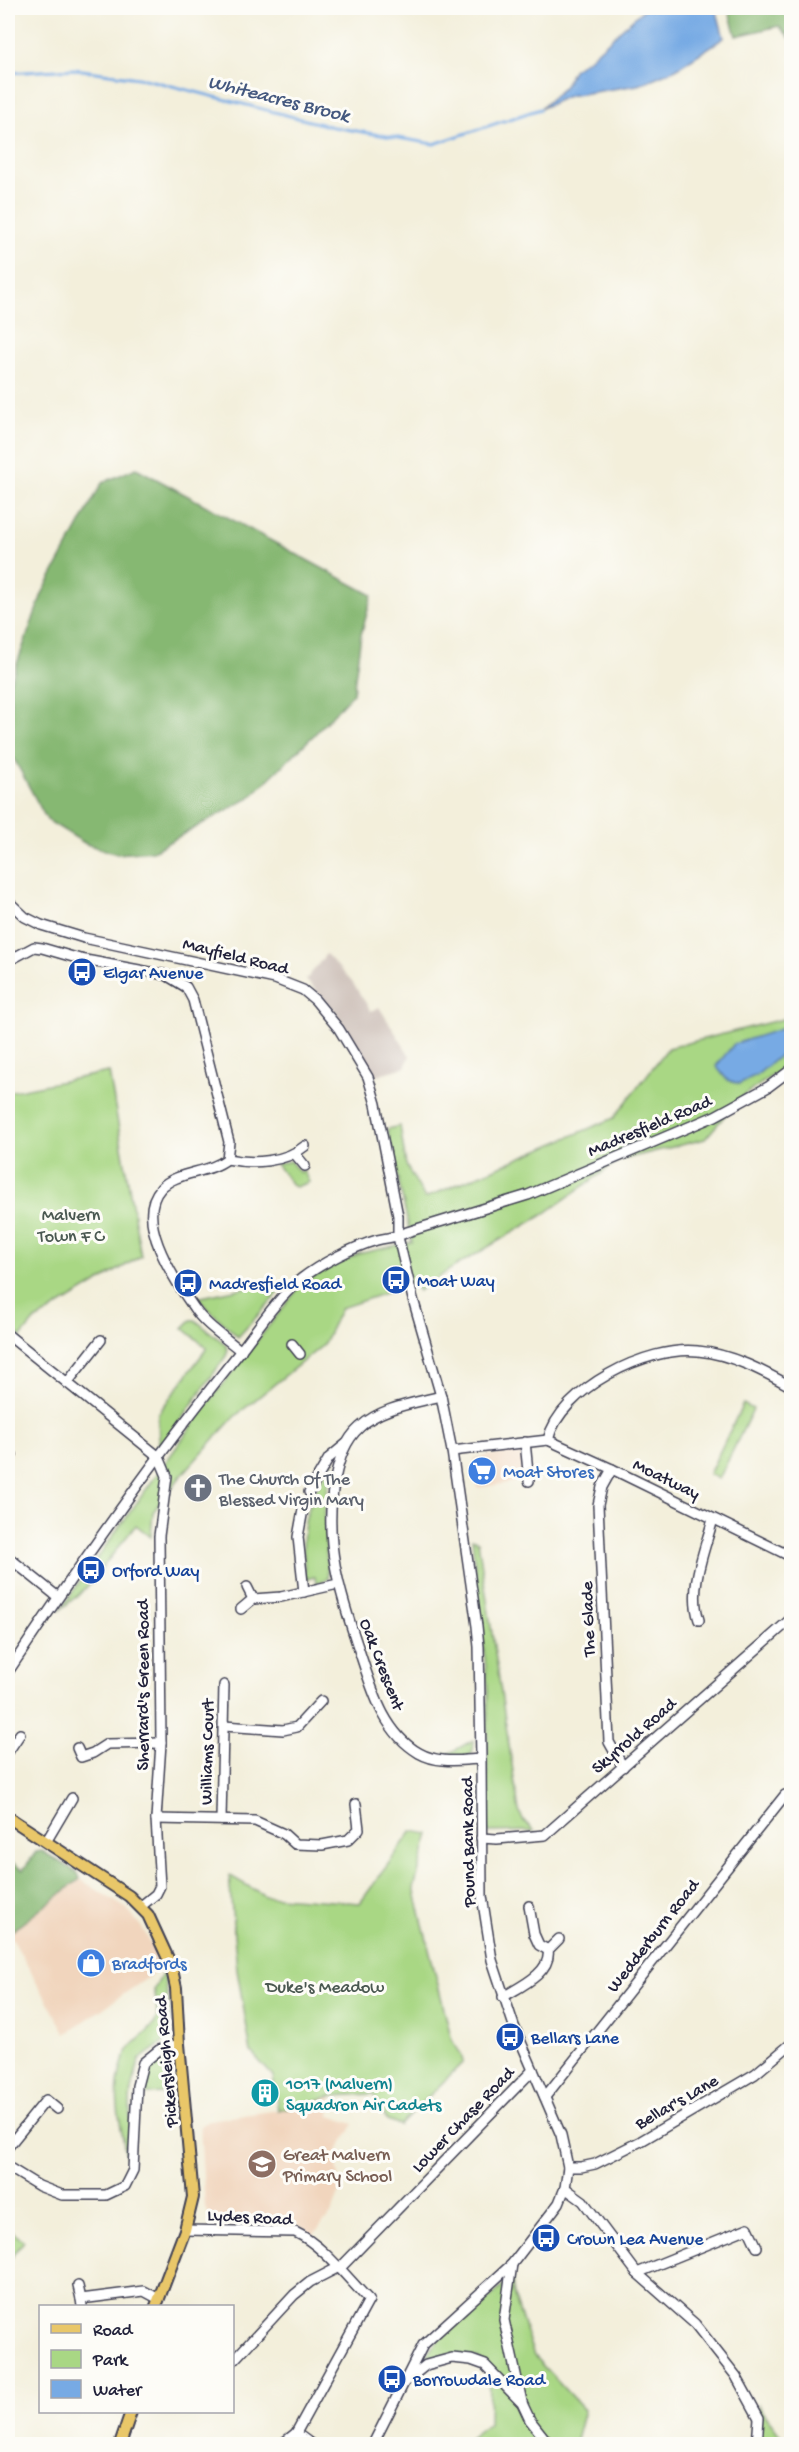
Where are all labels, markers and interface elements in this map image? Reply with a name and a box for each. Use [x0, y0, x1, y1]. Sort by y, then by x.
water label: Whiteacres Brook [205, 72, 353, 130]
street label: Mayfield Road [180, 934, 292, 981]
bus stop icon: Elgar Avenue [66, 956, 98, 988]
place label: Elgar Avenue [103, 964, 204, 985]
street label: Madresfield Road [585, 1091, 716, 1163]
park label: Malvern Town F C [37, 1206, 105, 1248]
bus stop icon: Moat Way [380, 1264, 412, 1296]
bus stop icon: Madresfield Road [172, 1267, 204, 1299]
place label: Moat Way [417, 1272, 495, 1293]
place label: Madresfield Road [209, 1275, 343, 1296]
supermarket icon: Moat Stores [466, 1455, 498, 1487]
street label: Moatway [629, 1455, 703, 1506]
place label: Moat Stores [503, 1463, 595, 1484]
place label: The Church Of The Blessed Virgin Mary [218, 1470, 364, 1512]
church icon: The Church Of The Blessed Virgin Mary [182, 1472, 214, 1504]
bus stop icon: Orford Way [75, 1554, 107, 1586]
place label: Orford Way [112, 1562, 200, 1583]
street label: The Glade [578, 1580, 601, 1658]
street label: Sherrard's Green Road [134, 1598, 155, 1770]
street label: Oak Crescent [354, 1616, 408, 1715]
street label: Skyrrold Road [588, 1693, 682, 1779]
street label: Williams Court [197, 1697, 220, 1805]
street label: Pound Bank Road [458, 1775, 481, 1908]
street label: Wedderburn Road [603, 1875, 706, 1997]
shop icon: Bradfords [75, 1947, 107, 1979]
place label: Bradfords [111, 1955, 188, 1976]
park label: Duke's Meadow [265, 1978, 384, 1999]
street label: Pickersleigh Road [151, 1994, 184, 2129]
bus stop icon: Bellars Lane [494, 2021, 526, 2053]
place label: Bellars Lane [530, 2029, 620, 2050]
street label: Lower Chase Road [408, 2063, 521, 2178]
street label: Bellar's Lane [631, 2071, 723, 2136]
place label: 1017 (Malvern) Squadron Air Cadets [285, 2075, 443, 2117]
building icon: 1017 (Malvern) Squadron Air Cadets [249, 2077, 281, 2109]
place label: Great Malvern Primary School [282, 2146, 392, 2188]
school or university icon: Great Malvern Primary School [246, 2148, 278, 2180]
street label: Lydes Road [207, 2206, 295, 2231]
bus stop icon: Crown Lea Avenue [530, 2222, 562, 2254]
place label: Crown Lea Avenue [567, 2230, 704, 2251]
legend [39, 2305, 234, 2413]
text: Road [93, 2321, 134, 2342]
text: Park [92, 2351, 129, 2372]
bus stop icon: Borrowdale Road [376, 2363, 408, 2395]
place label: Borrowdale Road [412, 2371, 546, 2392]
text: Water [93, 2381, 143, 2402]

